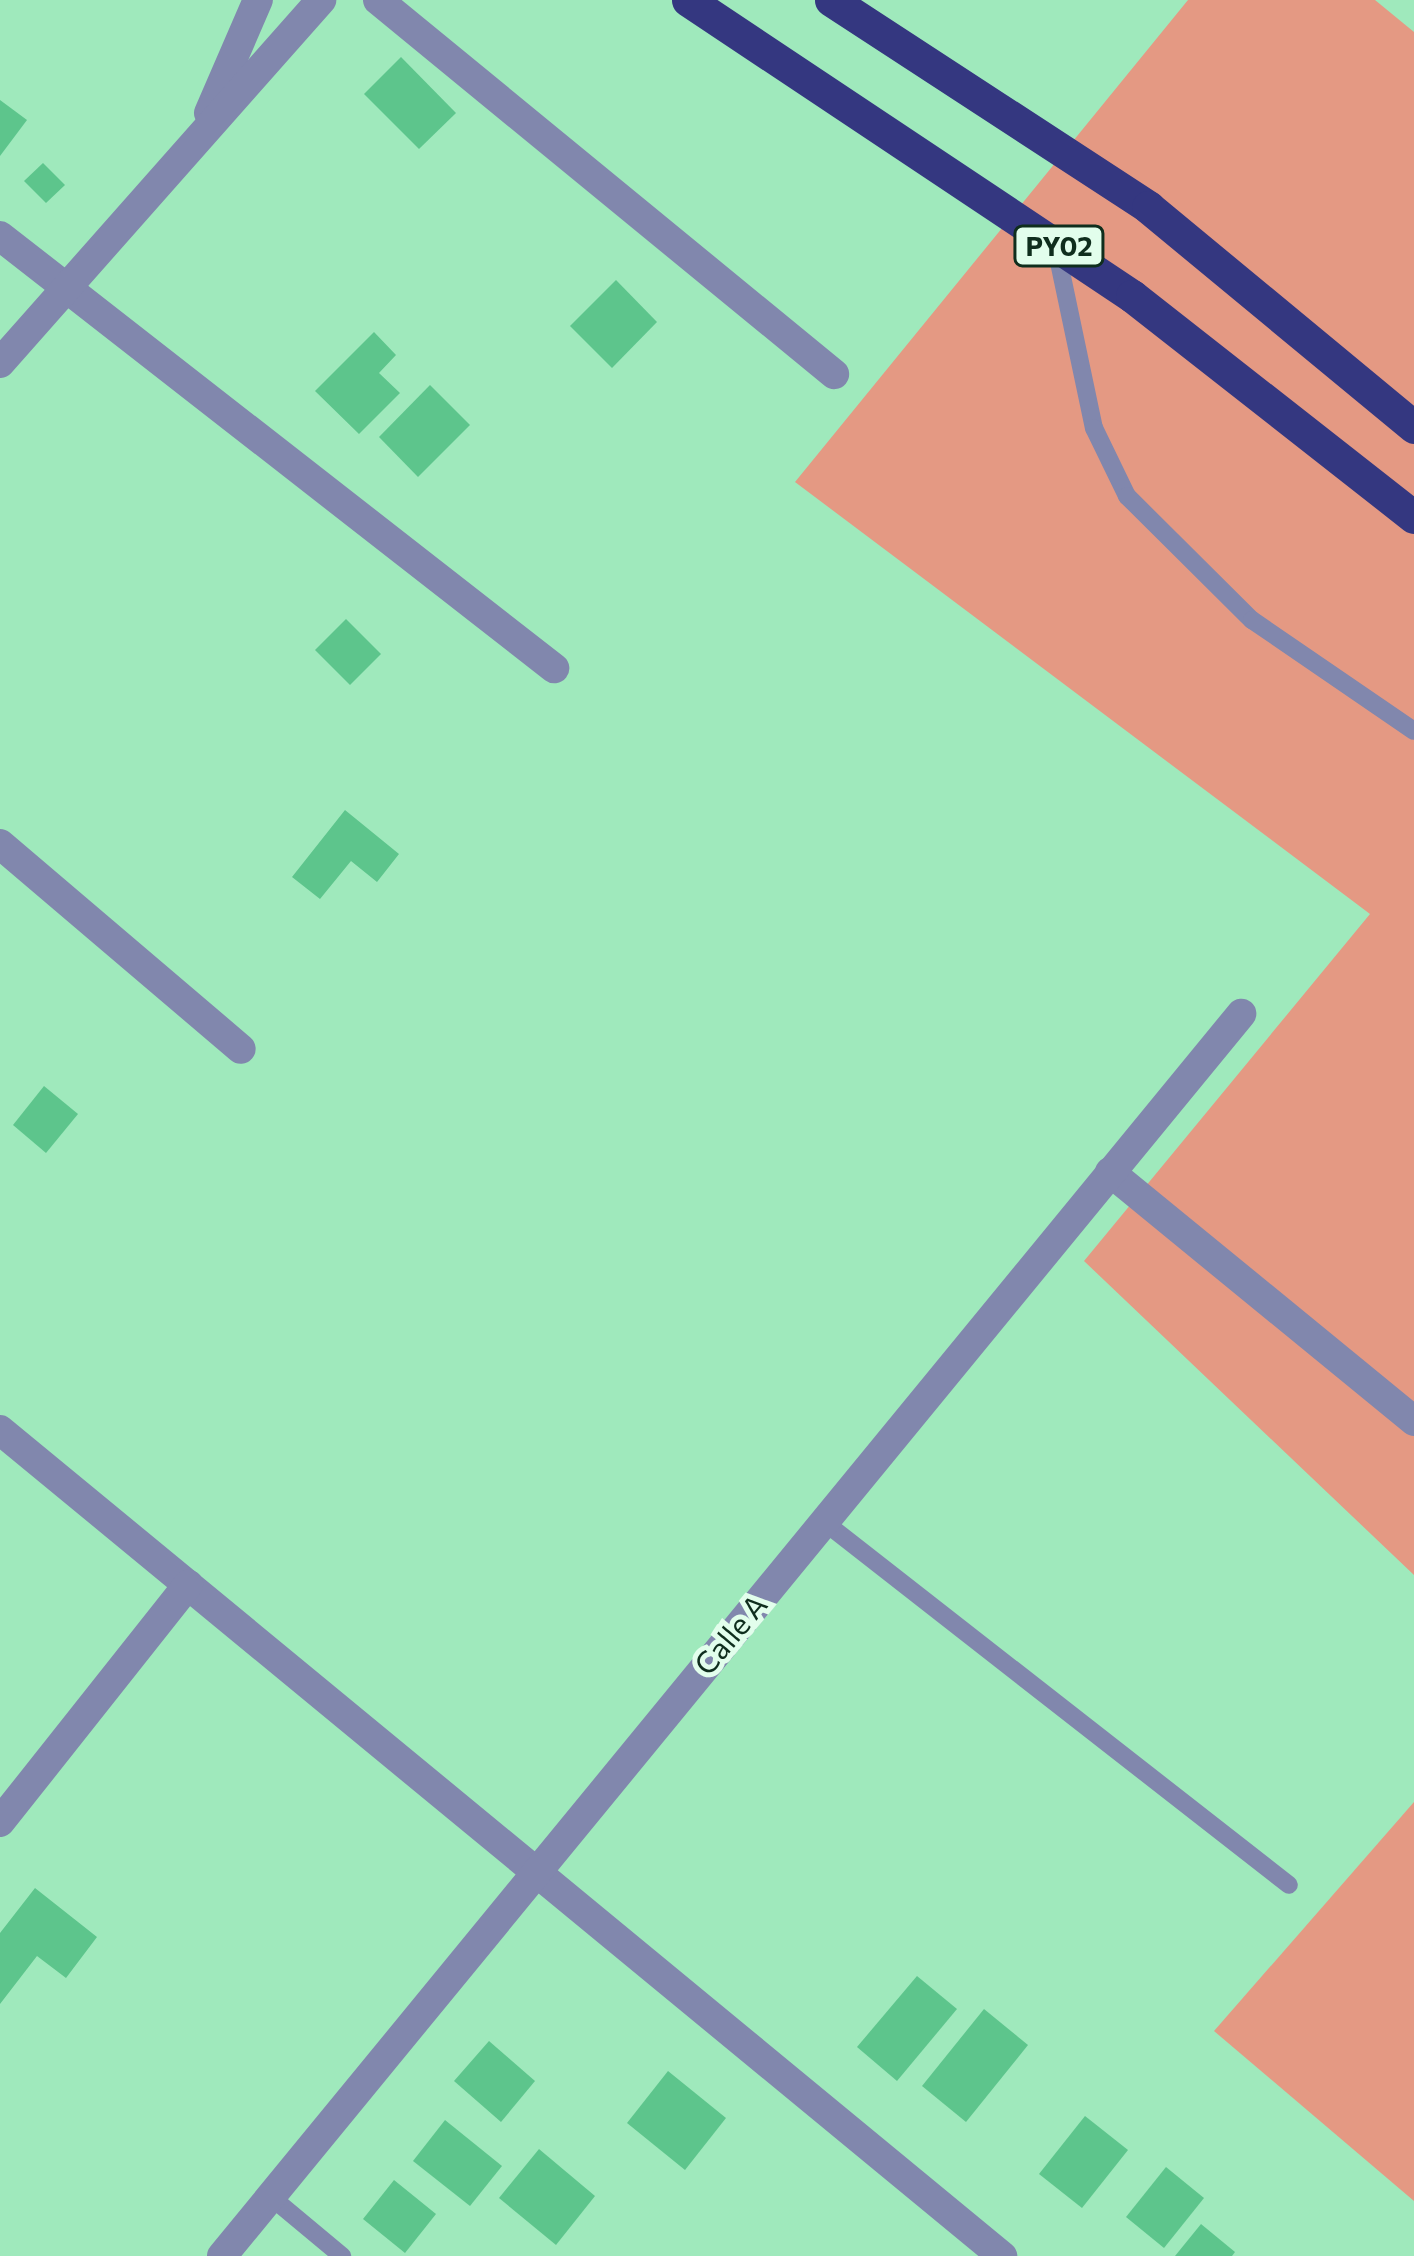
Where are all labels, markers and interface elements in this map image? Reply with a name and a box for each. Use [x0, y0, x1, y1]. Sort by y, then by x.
road number: PY02 [1011, 225, 1107, 267]
street label: Calle A [686, 1587, 774, 1681]

